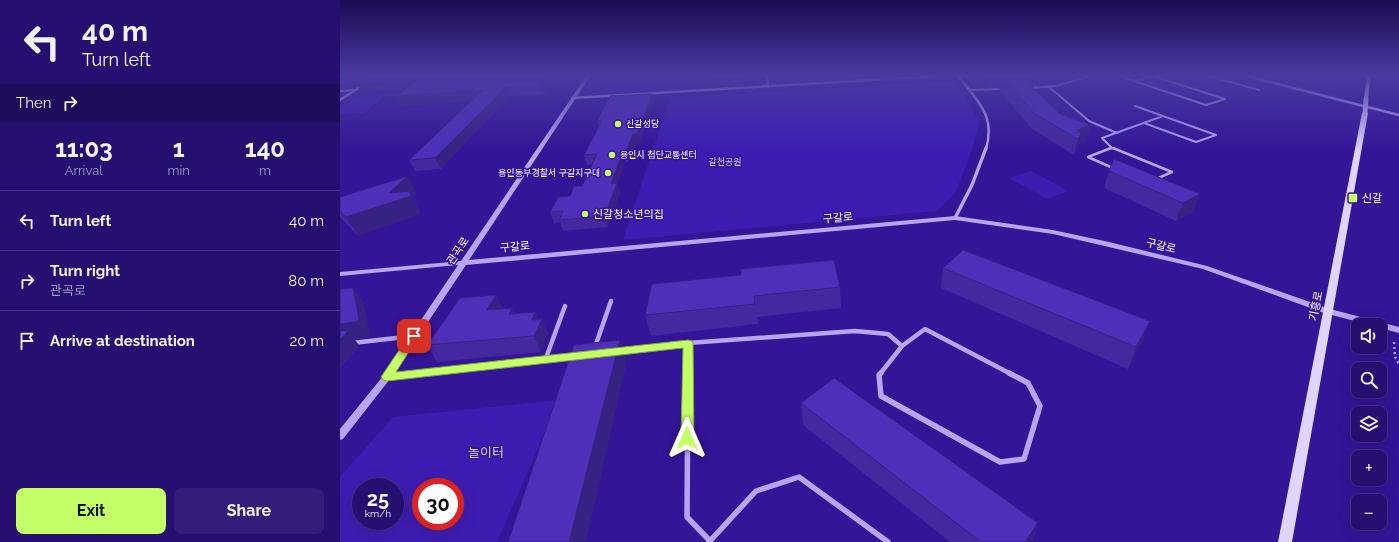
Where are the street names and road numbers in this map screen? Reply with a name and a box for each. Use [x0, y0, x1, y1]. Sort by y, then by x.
street label: 구갈로 [822, 210, 854, 226]
street label: 관곡로 [444, 235, 472, 267]
street label: 구갈로 [1145, 236, 1177, 256]
street label: 구갈로 [499, 239, 531, 255]
street label: 기흥로 [1307, 290, 1325, 322]

